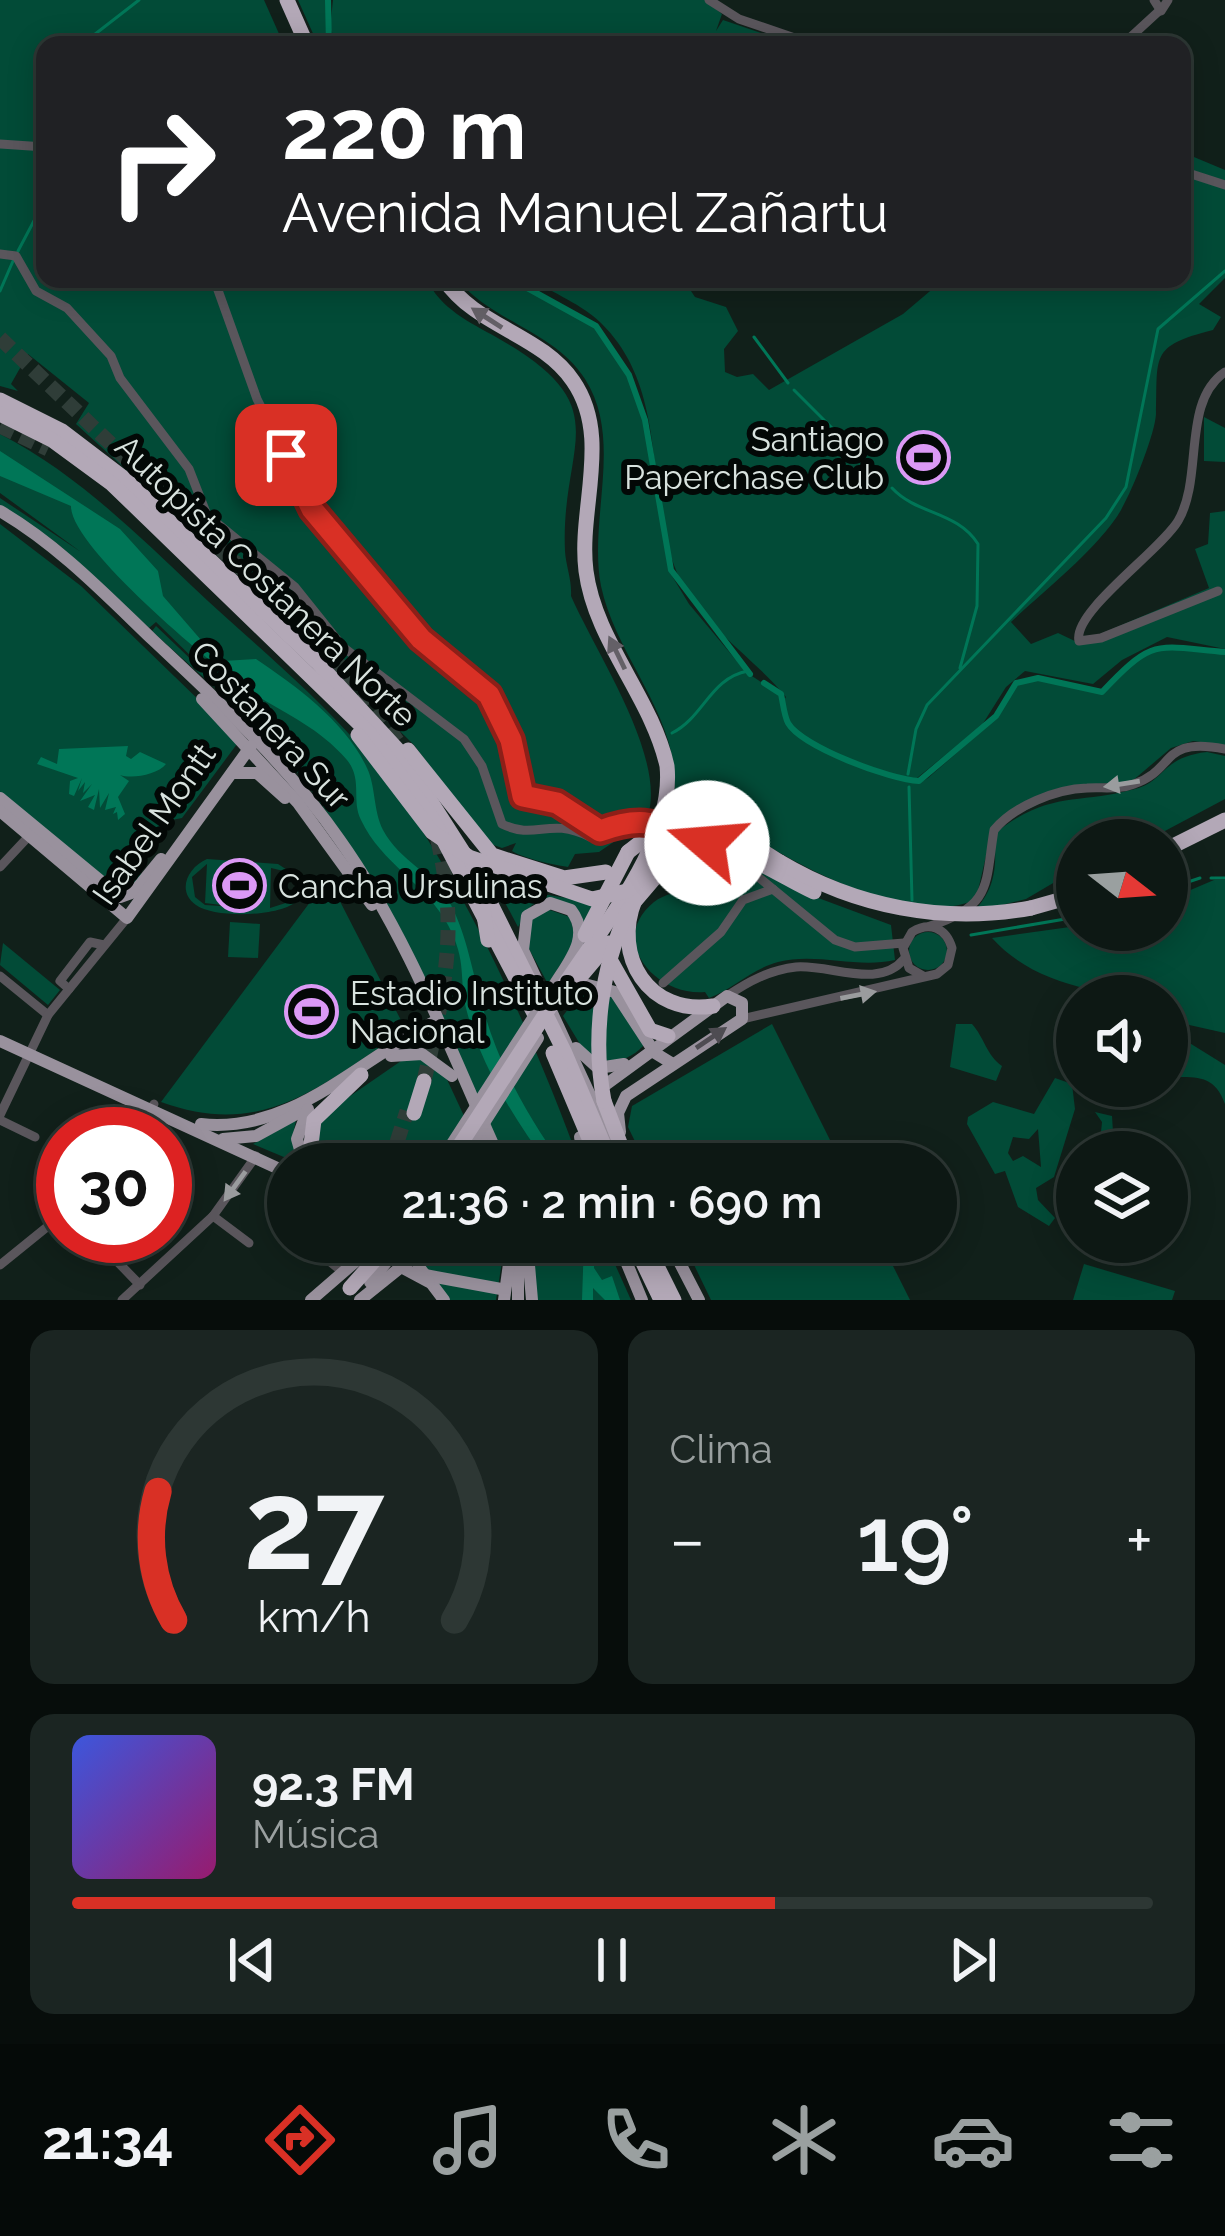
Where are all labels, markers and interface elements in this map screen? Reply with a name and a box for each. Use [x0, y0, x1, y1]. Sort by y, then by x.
text: 220 m [282, 80, 527, 179]
icon: right [84, 84, 240, 240]
text: Avenida Manuel Zañartu [282, 181, 888, 245]
one-way arrow [471, 308, 503, 330]
pin [235, 404, 337, 506]
place label: Santiago Paperchase Club [624, 420, 884, 497]
icon: arrive [253, 422, 319, 488]
street label: Autopista Costanera Norte [107, 427, 425, 735]
sports icon: Santiago Paperchase Club [895, 430, 951, 486]
street label: Costanera Sur [183, 633, 359, 817]
one-way arrow [607, 635, 627, 670]
street label: Isabel Montt [84, 736, 224, 912]
one-way arrow [1103, 775, 1140, 794]
position arrow [644, 780, 770, 906]
north arrow [1056, 819, 1188, 951]
map controls [1056, 819, 1188, 1263]
sports icon: Cancha Ursulinas [211, 858, 267, 914]
place label: Cancha Ursulinas [278, 867, 543, 906]
place label: Estadio Instituto Nacional [350, 974, 593, 1051]
button: sound [1056, 975, 1188, 1107]
sports icon: Estadio Instituto Nacional [283, 984, 339, 1040]
one-way arrow [840, 985, 878, 1004]
one-way arrow [694, 1027, 727, 1050]
speed limit sign: 30 [36, 1107, 192, 1263]
button: layers [1056, 1131, 1188, 1263]
one-way arrow [223, 1171, 247, 1202]
text: 21:36 · 2 min · 690 m [401, 1176, 823, 1229]
text: Clima [670, 1426, 772, 1472]
text: 27 [244, 1452, 385, 1598]
text: 19° [856, 1486, 974, 1592]
text: − [670, 1501, 705, 1578]
text: + [1126, 1501, 1153, 1578]
text: km/h [257, 1592, 370, 1642]
text: 92.3 FM [252, 1758, 415, 1811]
text: Música [252, 1811, 379, 1857]
icon: previous [219, 1927, 285, 1993]
icon: pause [579, 1927, 645, 1993]
icon: next [940, 1927, 1006, 1993]
icon: directions [258, 2098, 342, 2182]
icon: music [426, 2098, 510, 2182]
icon: phone [594, 2098, 678, 2182]
icon: climate [762, 2098, 846, 2182]
icon: car [931, 2098, 1015, 2182]
icon: filters [1099, 2098, 1183, 2182]
text: 21:34 [42, 2108, 174, 2172]

